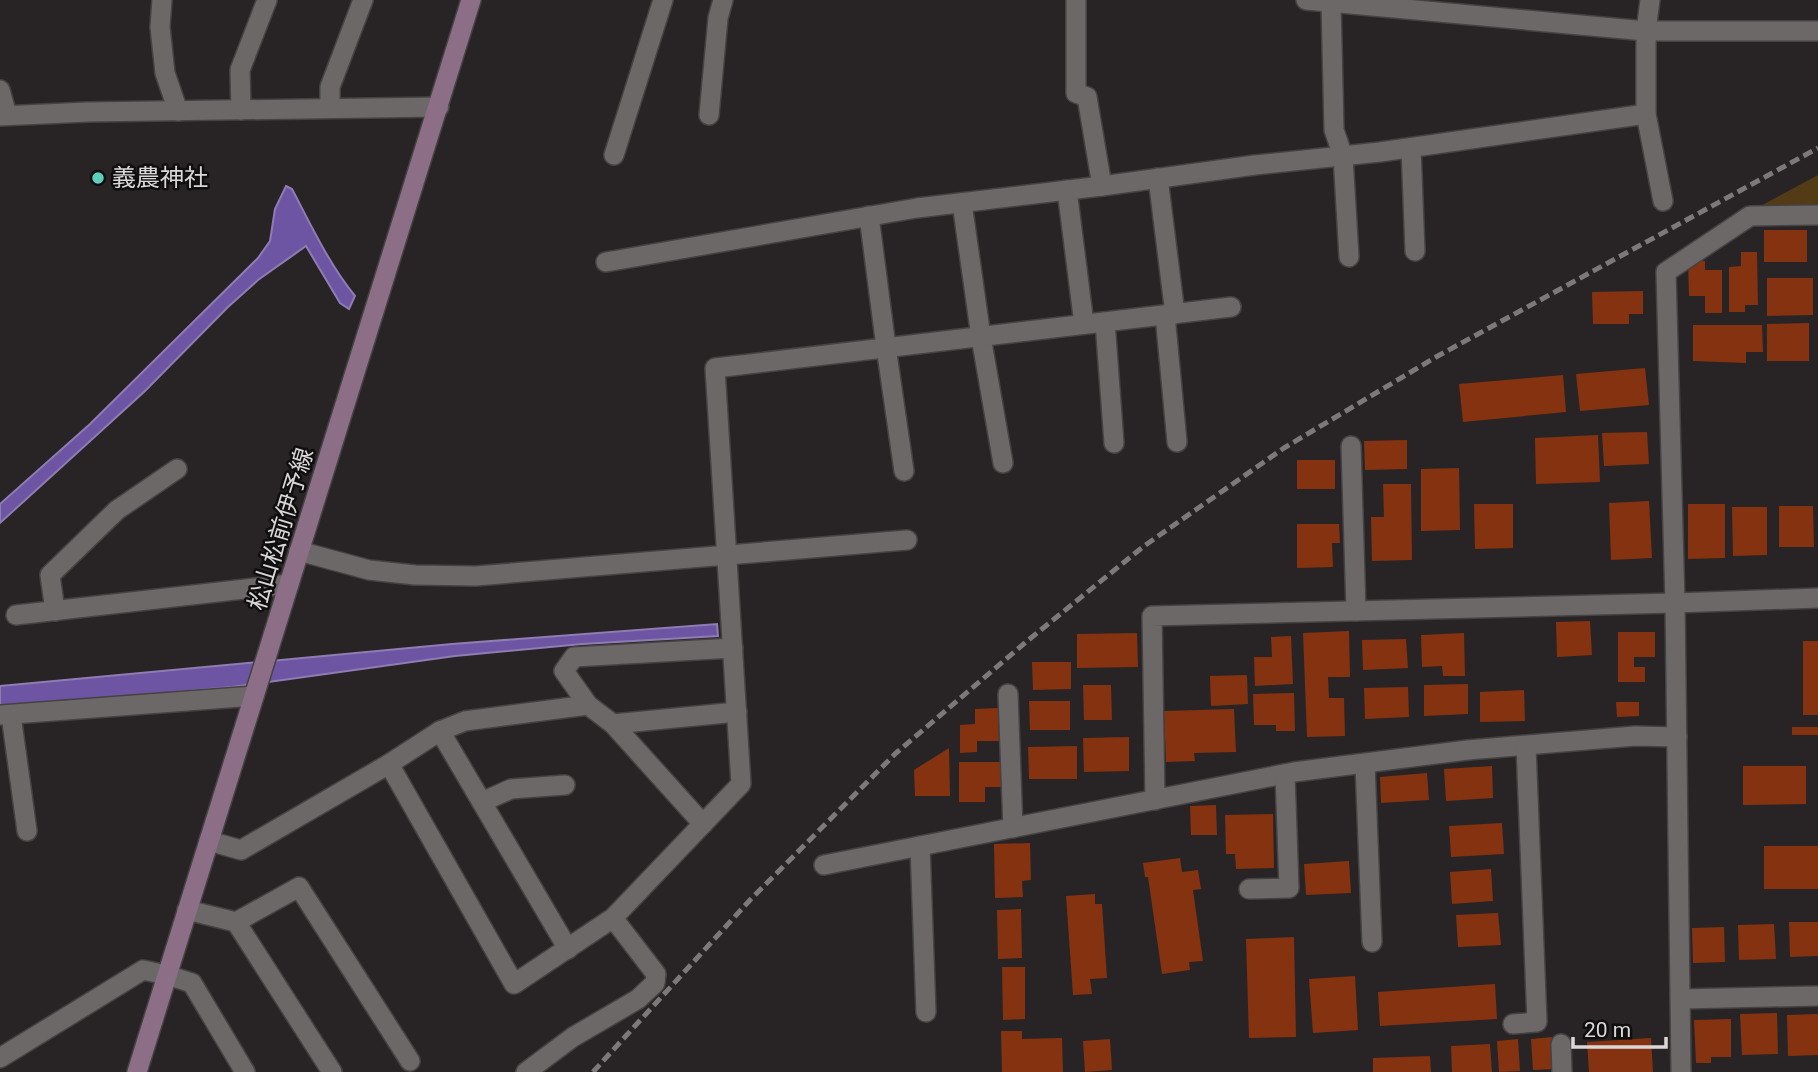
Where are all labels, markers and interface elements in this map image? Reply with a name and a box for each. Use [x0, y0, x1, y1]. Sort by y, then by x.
place label: 義農神社 [112, 164, 208, 192]
marker: 義農神社 [90, 170, 106, 186]
street label: 松山松前伊予線 [243, 445, 319, 613]
scale bar [1573, 1006, 1666, 1050]
text: 20 m [1584, 1018, 1631, 1042]

